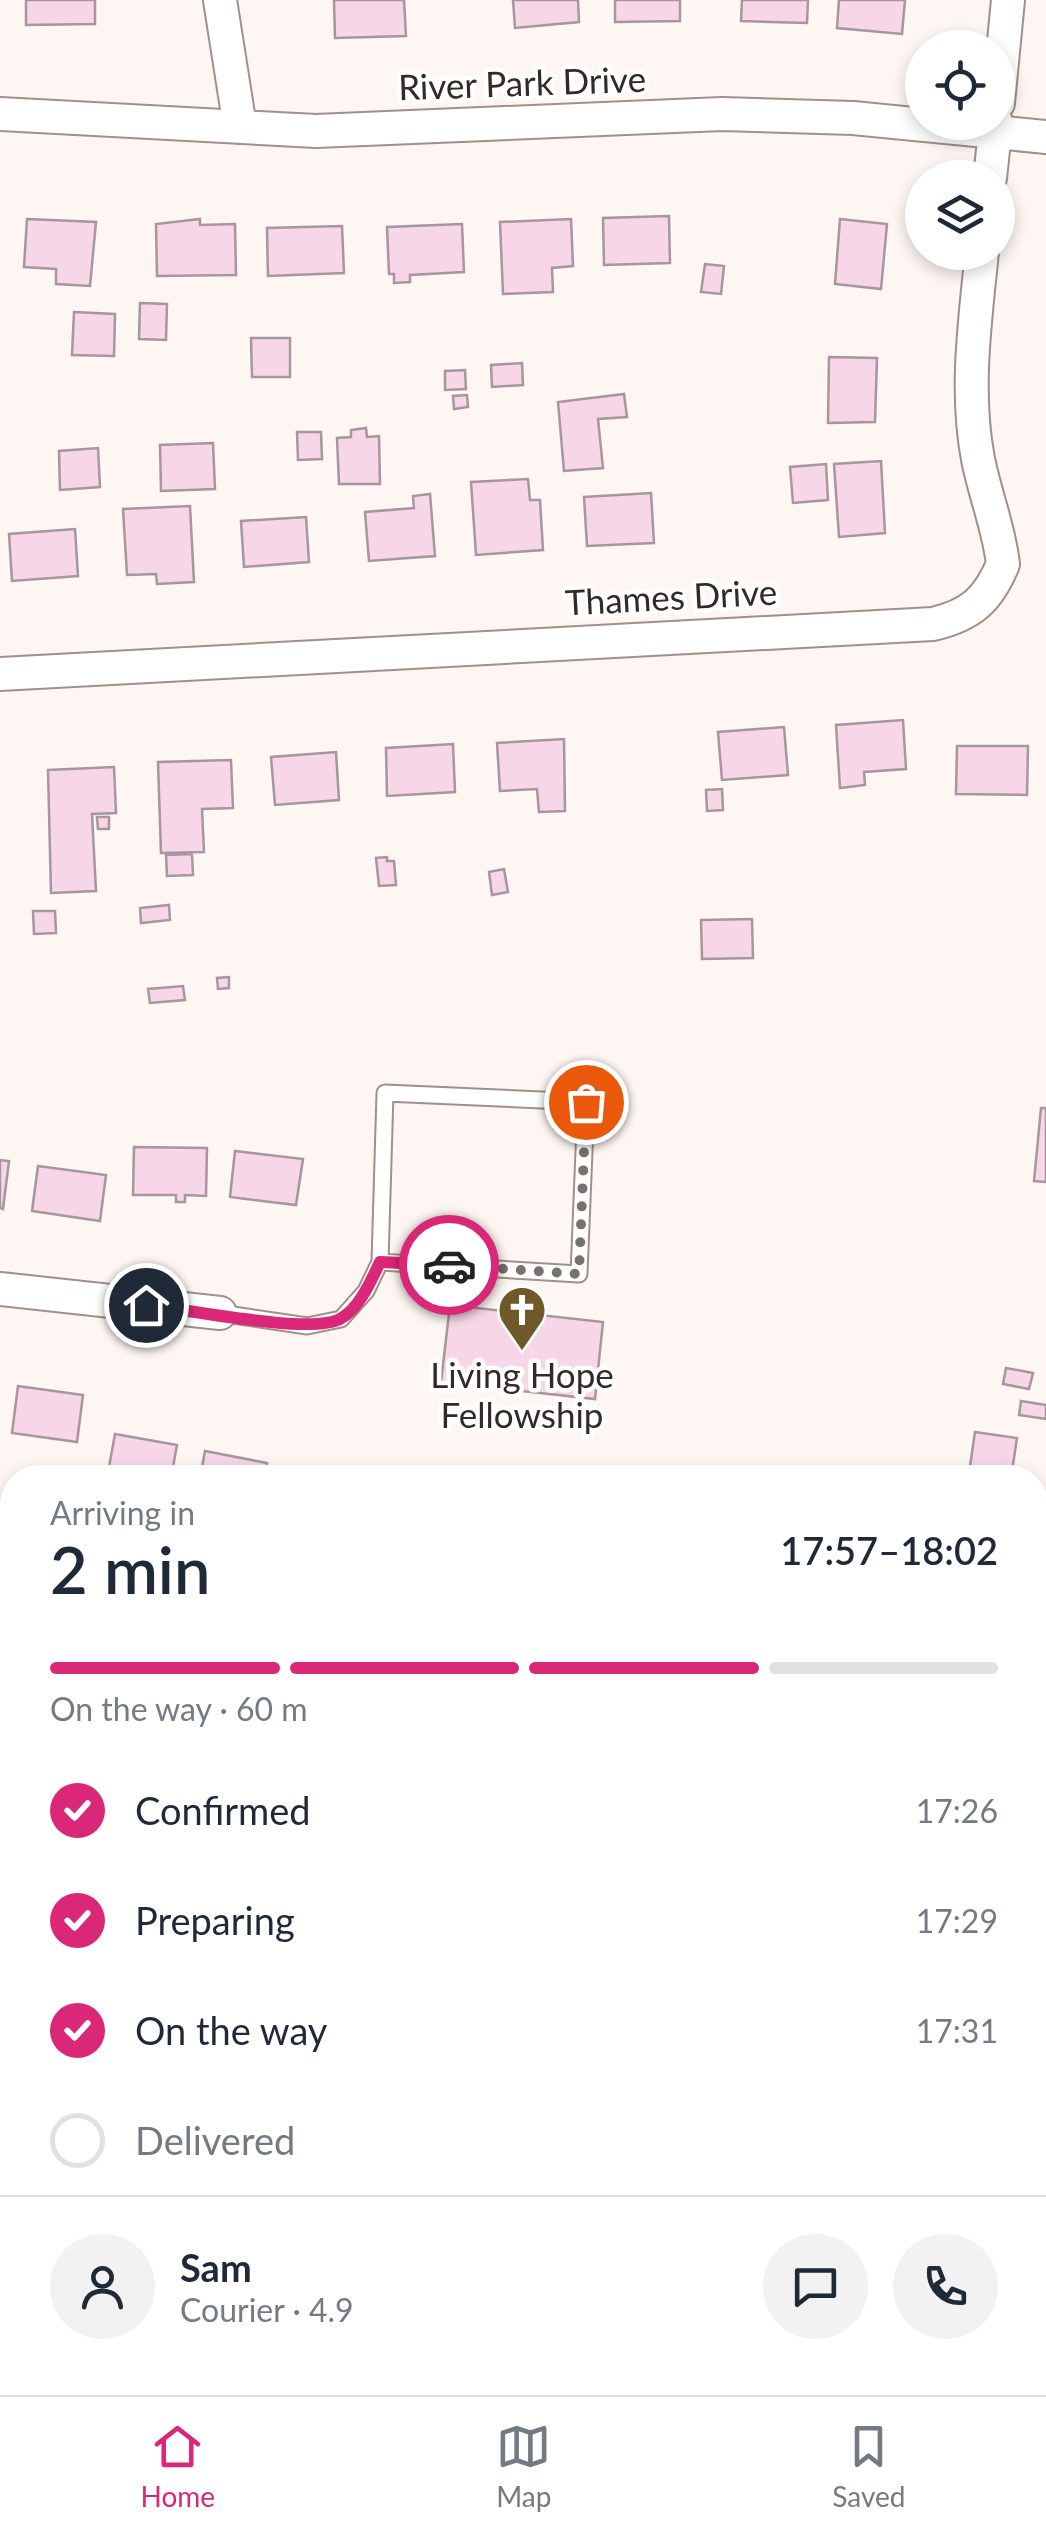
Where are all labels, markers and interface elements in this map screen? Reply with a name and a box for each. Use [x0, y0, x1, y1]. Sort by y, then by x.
map controls [905, 30, 1015, 270]
button: locate [905, 30, 1015, 140]
street label: River Park Drive [397, 57, 647, 107]
button: layers [905, 160, 1015, 270]
street label: Thames Drive [564, 569, 778, 623]
pin [544, 1060, 629, 1145]
icon: bag [559, 1075, 614, 1130]
courier [399, 1215, 499, 1315]
icon: car [422, 1238, 477, 1293]
pin [104, 1263, 189, 1348]
icon: home [119, 1278, 174, 1333]
church icon: Living Hope Fellowship [496, 1284, 548, 1352]
place label: Living Hope Fellowship [430, 1353, 614, 1435]
text: Arriving in [50, 1493, 195, 1532]
text: 17:57–18:02 [780, 1527, 998, 1573]
text: 2 min [50, 1530, 210, 1608]
text: On the way · 60 m [50, 1689, 308, 1728]
icon: check [50, 1783, 105, 1838]
text: Confirmed [135, 1787, 311, 1833]
text: 17:26 [916, 1791, 998, 1830]
icon: check [50, 1893, 105, 1948]
text: Preparing [135, 1897, 295, 1943]
text: 17:29 [916, 1901, 998, 1940]
icon: check [50, 2003, 105, 2058]
text: On the way [135, 2007, 327, 2053]
text: 17:31 [916, 2011, 998, 2050]
text: Delivered [135, 2117, 295, 2163]
button: person [50, 2234, 155, 2339]
button: chat [763, 2234, 868, 2339]
button: phone [893, 2234, 998, 2339]
text: Sam [180, 2244, 252, 2290]
text: Courier · 4.9 [180, 2290, 354, 2329]
tab: Home [141, 2419, 215, 2513]
tab: Map [496, 2419, 551, 2513]
tab: Saved [832, 2419, 905, 2513]

